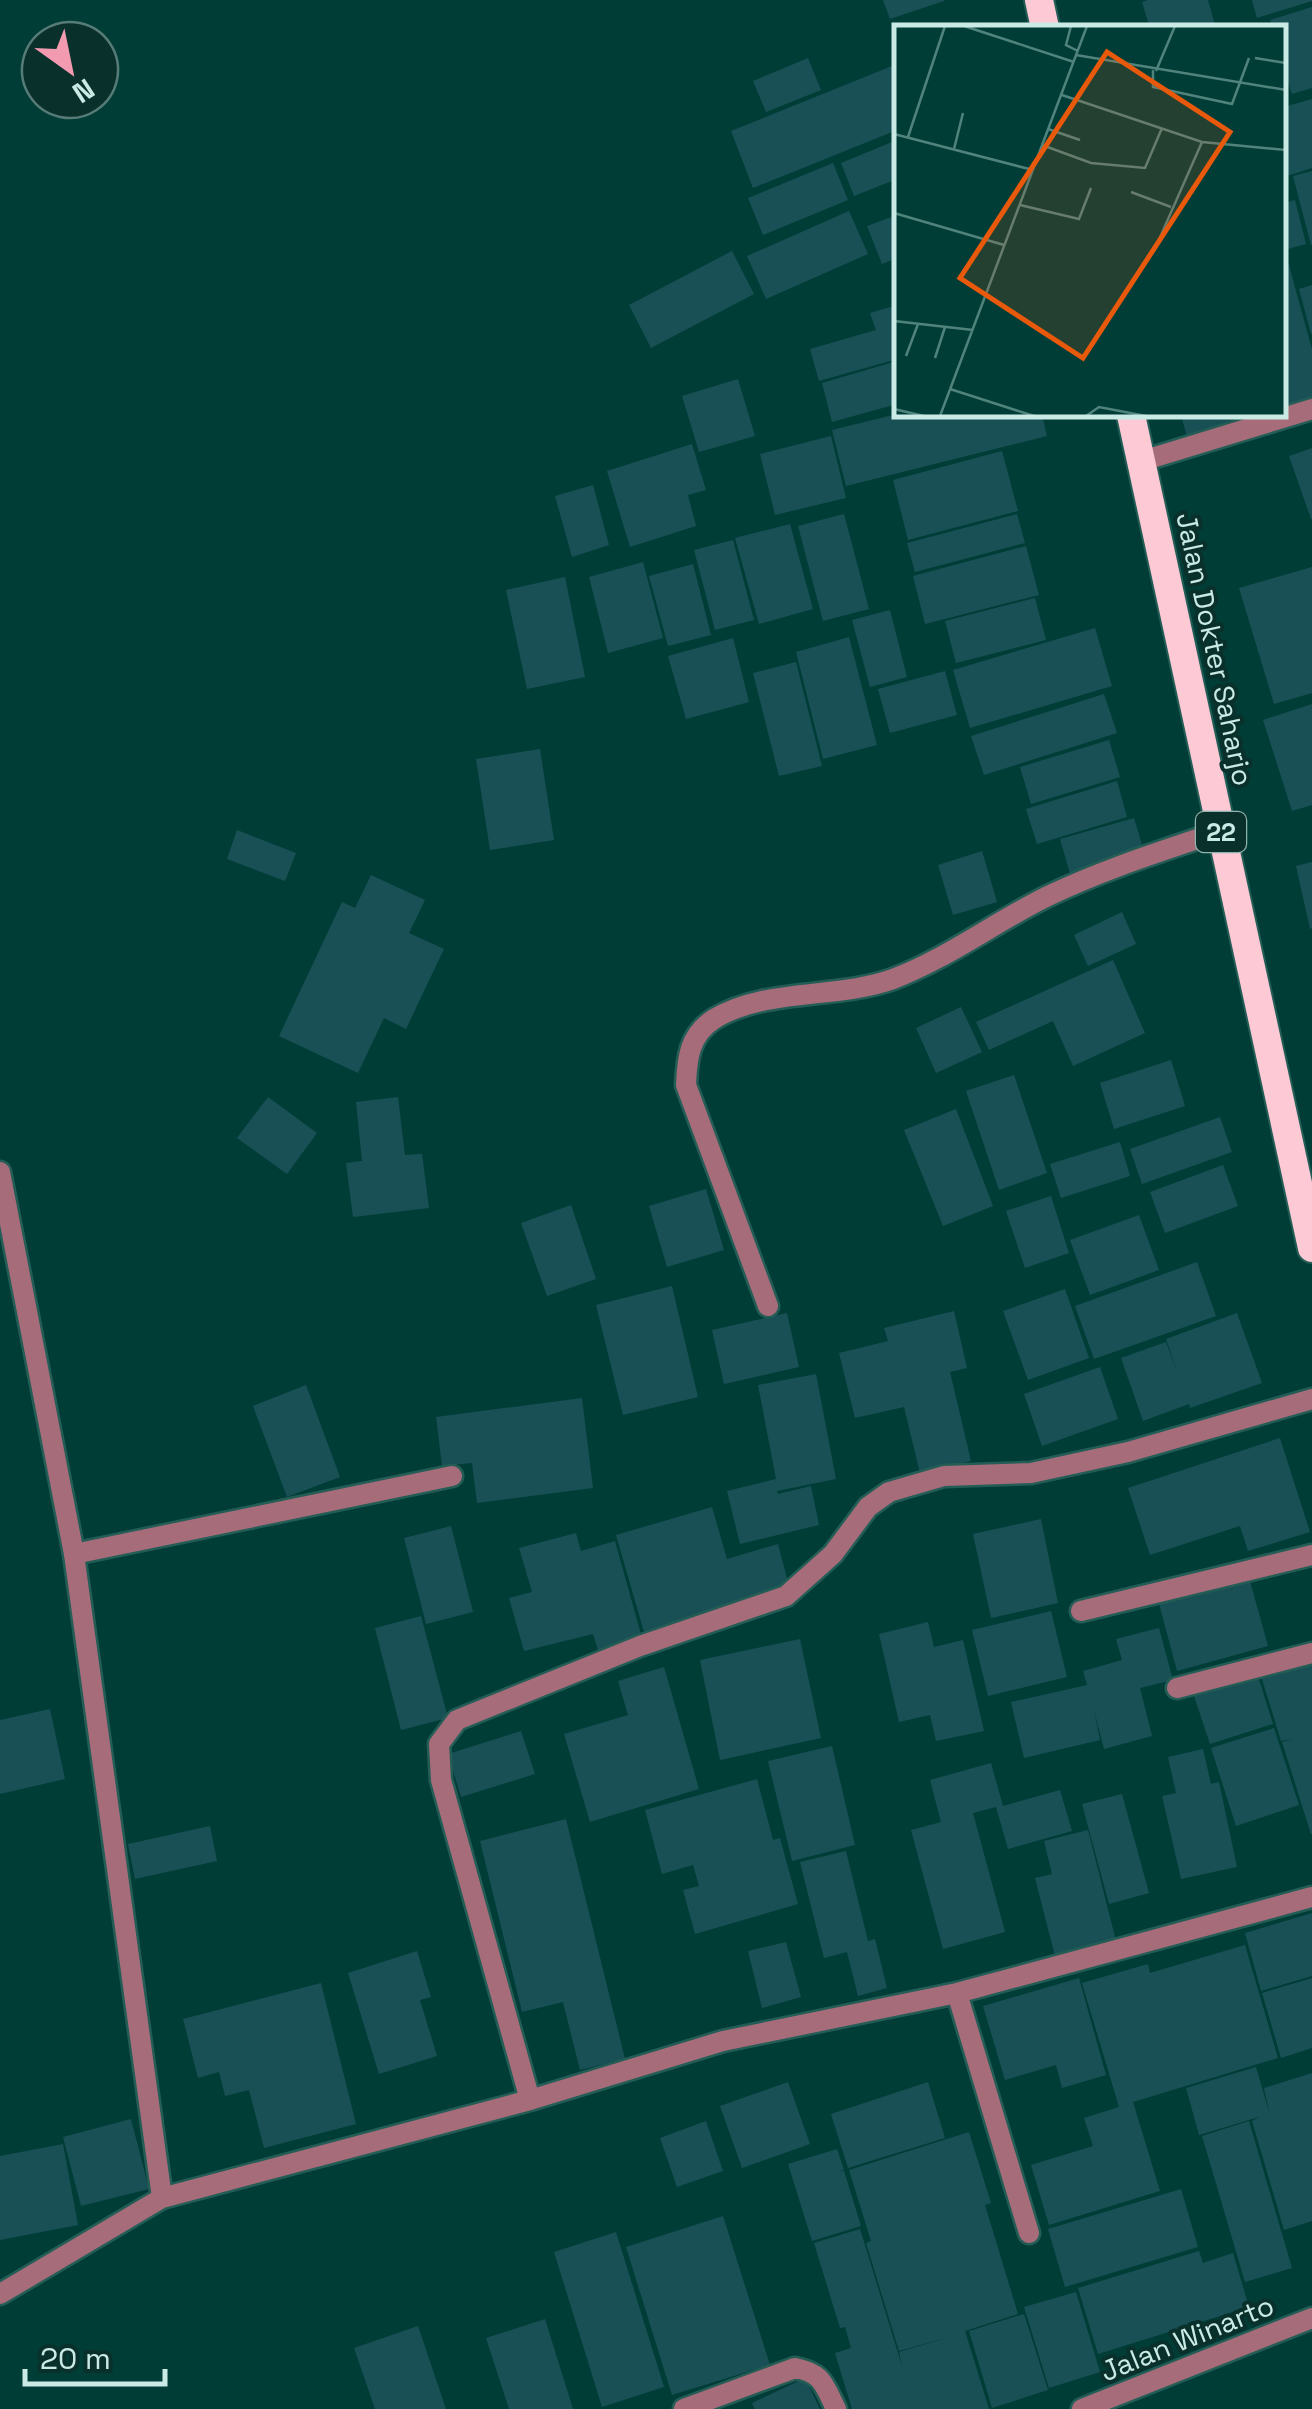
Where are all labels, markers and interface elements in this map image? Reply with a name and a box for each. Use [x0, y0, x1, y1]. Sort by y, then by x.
north arrow [20, 20, 120, 120]
inset map [894, 25, 1287, 418]
text: N [66, 71, 101, 111]
street label: Jalan Dokter Saharjo [1168, 509, 1262, 789]
road number: 22 [1196, 812, 1246, 852]
street label: Jalan Winarto [1095, 2287, 1279, 2389]
scale bar [25, 2324, 165, 2386]
text: 20 m [40, 2339, 111, 2378]

